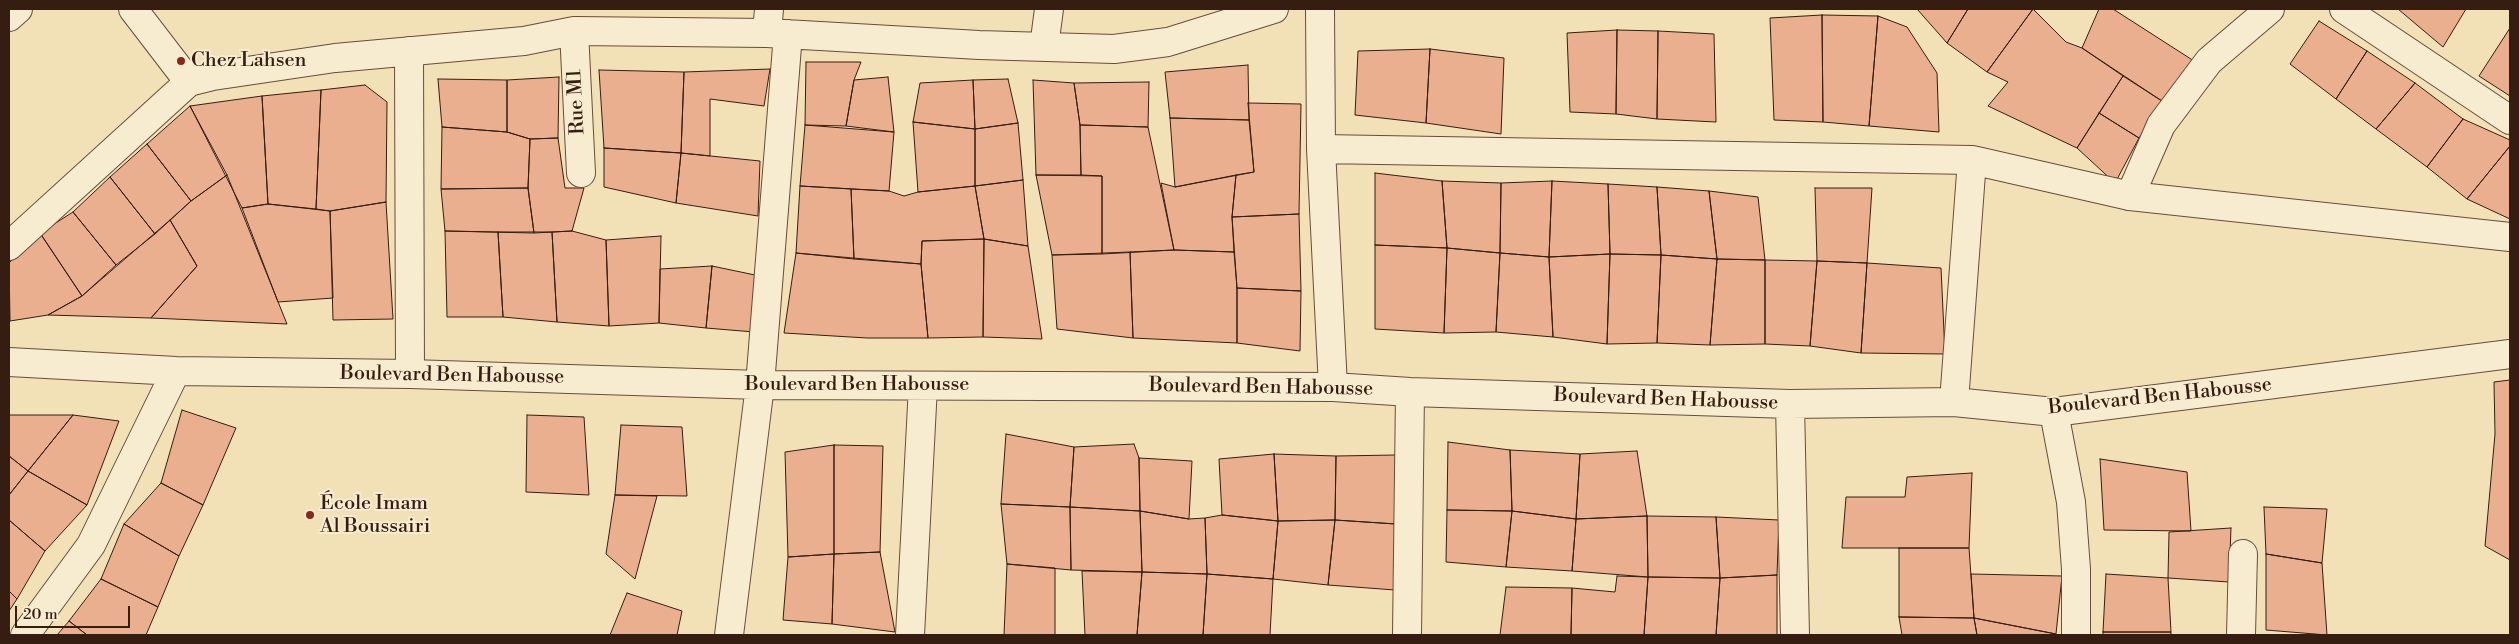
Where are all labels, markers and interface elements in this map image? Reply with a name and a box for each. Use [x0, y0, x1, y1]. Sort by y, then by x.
place label: Chez Lahsen [191, 49, 307, 73]
marker: Chez Lahsen [175, 55, 187, 67]
street label: Rue M1 [563, 69, 591, 135]
street label: Boulevard Ben Habousse [340, 362, 564, 390]
street label: Boulevard Ben Habousse [745, 373, 969, 397]
street label: Boulevard Ben Habousse [2047, 373, 2273, 421]
street label: Boulevard Ben Habousse [1149, 374, 1373, 402]
street label: Boulevard Ben Habousse [1553, 384, 1779, 416]
place label: École Imam Al Boussairi [320, 492, 430, 539]
marker: École Imam Al Boussairi [304, 509, 316, 521]
scale bar [18, 596, 132, 628]
text: 20 m [23, 605, 58, 624]

